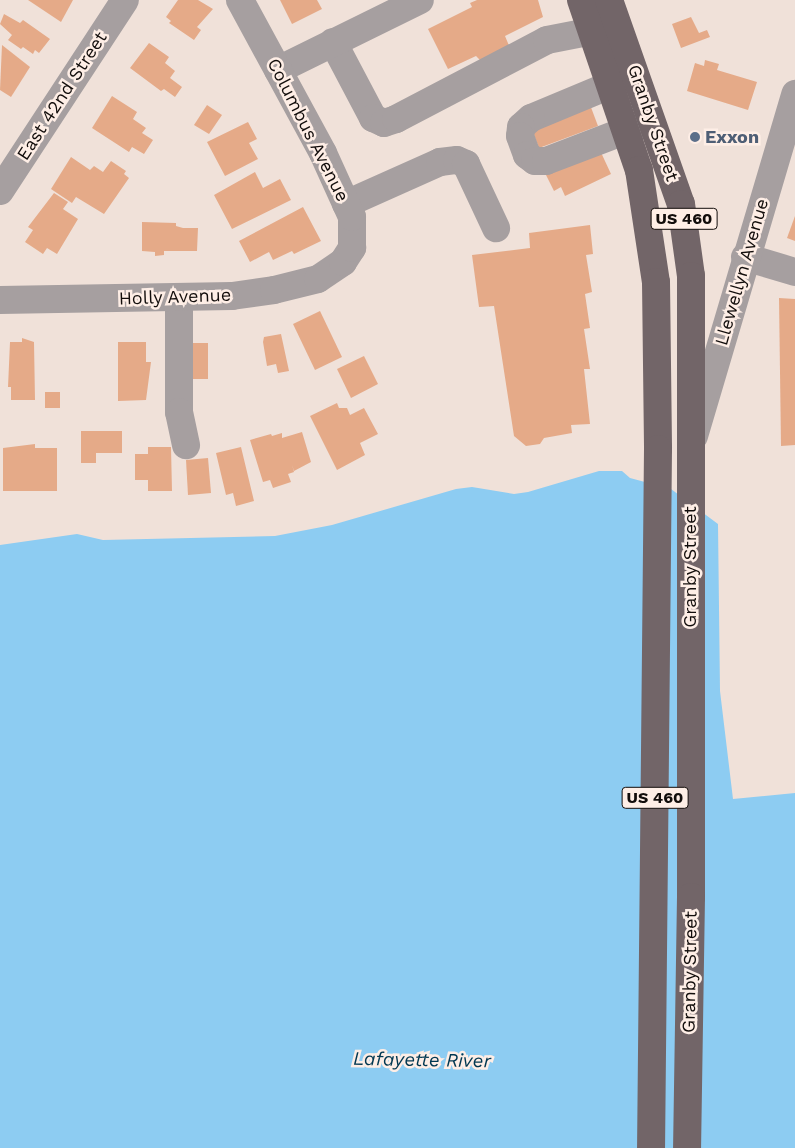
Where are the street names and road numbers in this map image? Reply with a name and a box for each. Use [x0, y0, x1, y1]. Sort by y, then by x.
street label: East 42nd Street [12, 28, 112, 164]
street label: Columbus Avenue [262, 54, 354, 206]
street label: Granby Street [623, 62, 683, 184]
street label: Llewellyn Avenue [711, 196, 773, 348]
road number: US 460 [650, 205, 718, 232]
street label: Holly Avenue [118, 284, 232, 310]
street label: Granby Street [679, 506, 701, 628]
road number: US 460 [621, 784, 689, 811]
street label: Granby Street [678, 911, 702, 1033]

